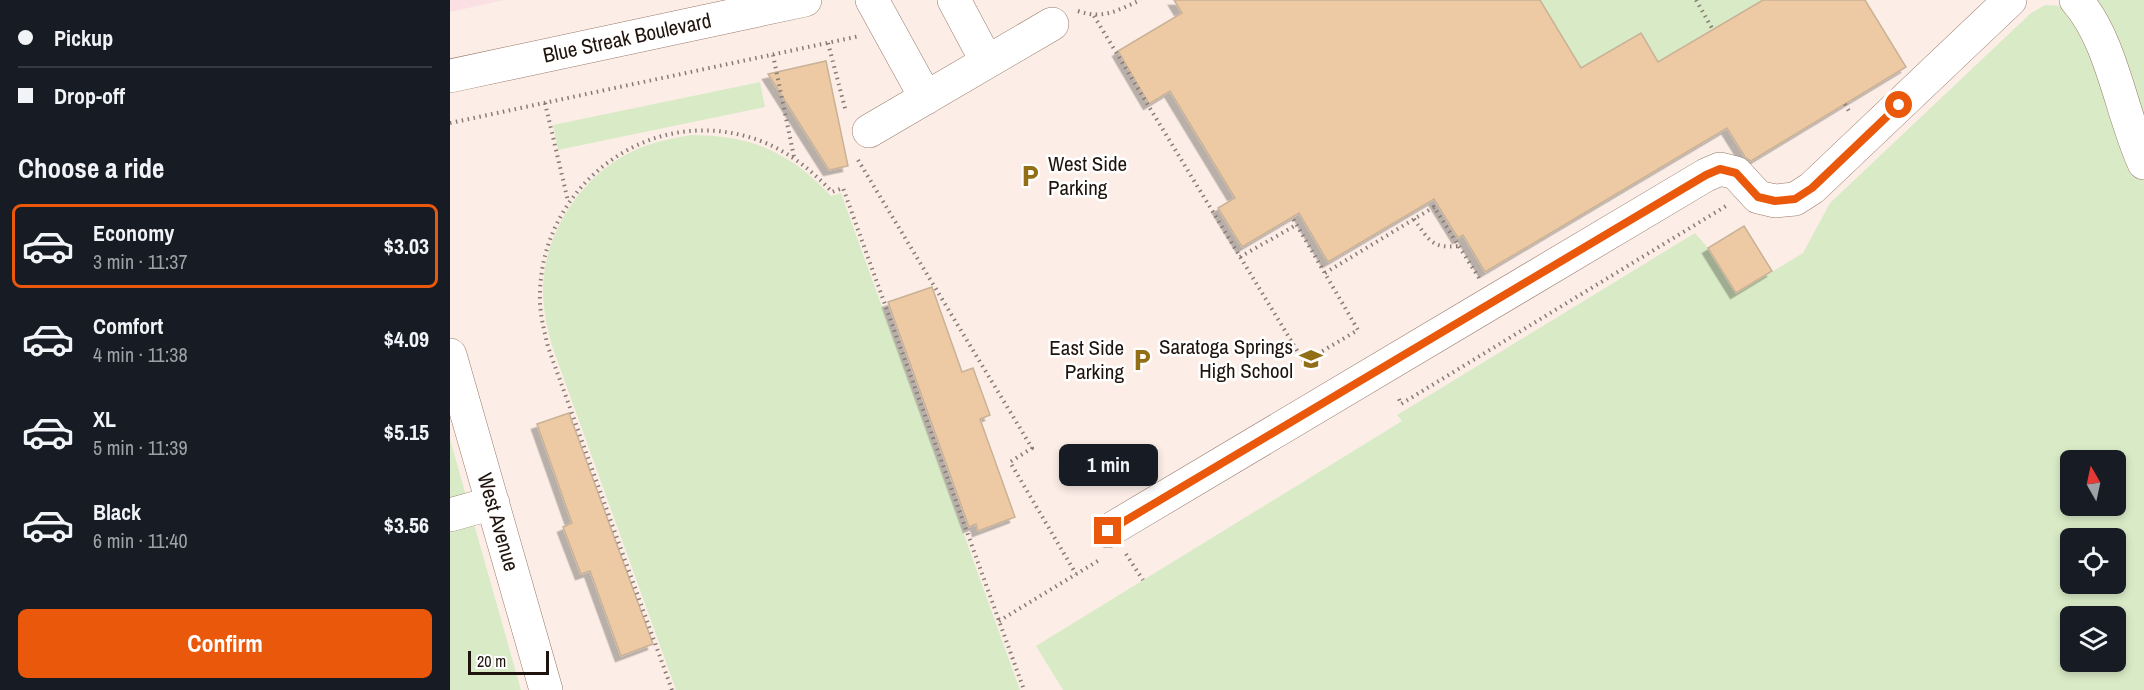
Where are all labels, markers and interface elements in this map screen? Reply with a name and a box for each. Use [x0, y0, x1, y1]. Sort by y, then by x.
street label: Blue Streak Boulevard [540, 6, 714, 70]
text: Pickup [54, 23, 113, 53]
text: Drop-off [54, 81, 125, 111]
route start [1885, 91, 1912, 118]
place label: West Side Parking [1048, 149, 1127, 202]
text: Choose a ride [18, 150, 164, 186]
parking icon: West Side Parking [1017, 163, 1043, 189]
text: Economy [93, 218, 174, 248]
icon: car [21, 219, 75, 273]
text: $3.03 [384, 231, 429, 261]
text: 3 min · 11:37 [93, 248, 188, 275]
text: Comfort [93, 311, 163, 341]
icon: car [21, 312, 75, 366]
text: $4.09 [384, 324, 429, 354]
place label: Saratoga Springs High School [1159, 332, 1293, 385]
place label: East Side Parking [1049, 333, 1124, 386]
text: 4 min · 11:38 [93, 341, 188, 368]
school or university icon: Saratoga Springs High School [1298, 346, 1324, 372]
parking icon: East Side Parking [1129, 347, 1155, 373]
text: XL [93, 404, 116, 434]
icon: car [21, 405, 75, 459]
text: $5.15 [384, 417, 429, 447]
text: 5 min · 11:39 [93, 434, 188, 461]
callout: 1 min [1058, 444, 1158, 486]
north arrow [2060, 450, 2126, 516]
map controls [2060, 450, 2126, 672]
text: 1 min [1087, 451, 1130, 478]
street label: West Avenue [471, 469, 526, 574]
text: Black [93, 497, 141, 527]
icon: car [21, 498, 75, 552]
text: $3.56 [384, 510, 429, 540]
route end [1094, 517, 1121, 544]
text: 6 min · 11:40 [93, 527, 188, 554]
button: locate [2060, 528, 2126, 594]
button: layers [2060, 606, 2126, 672]
button: Confirm [18, 609, 432, 678]
scale bar [468, 648, 549, 676]
text: 20 m [477, 650, 506, 672]

